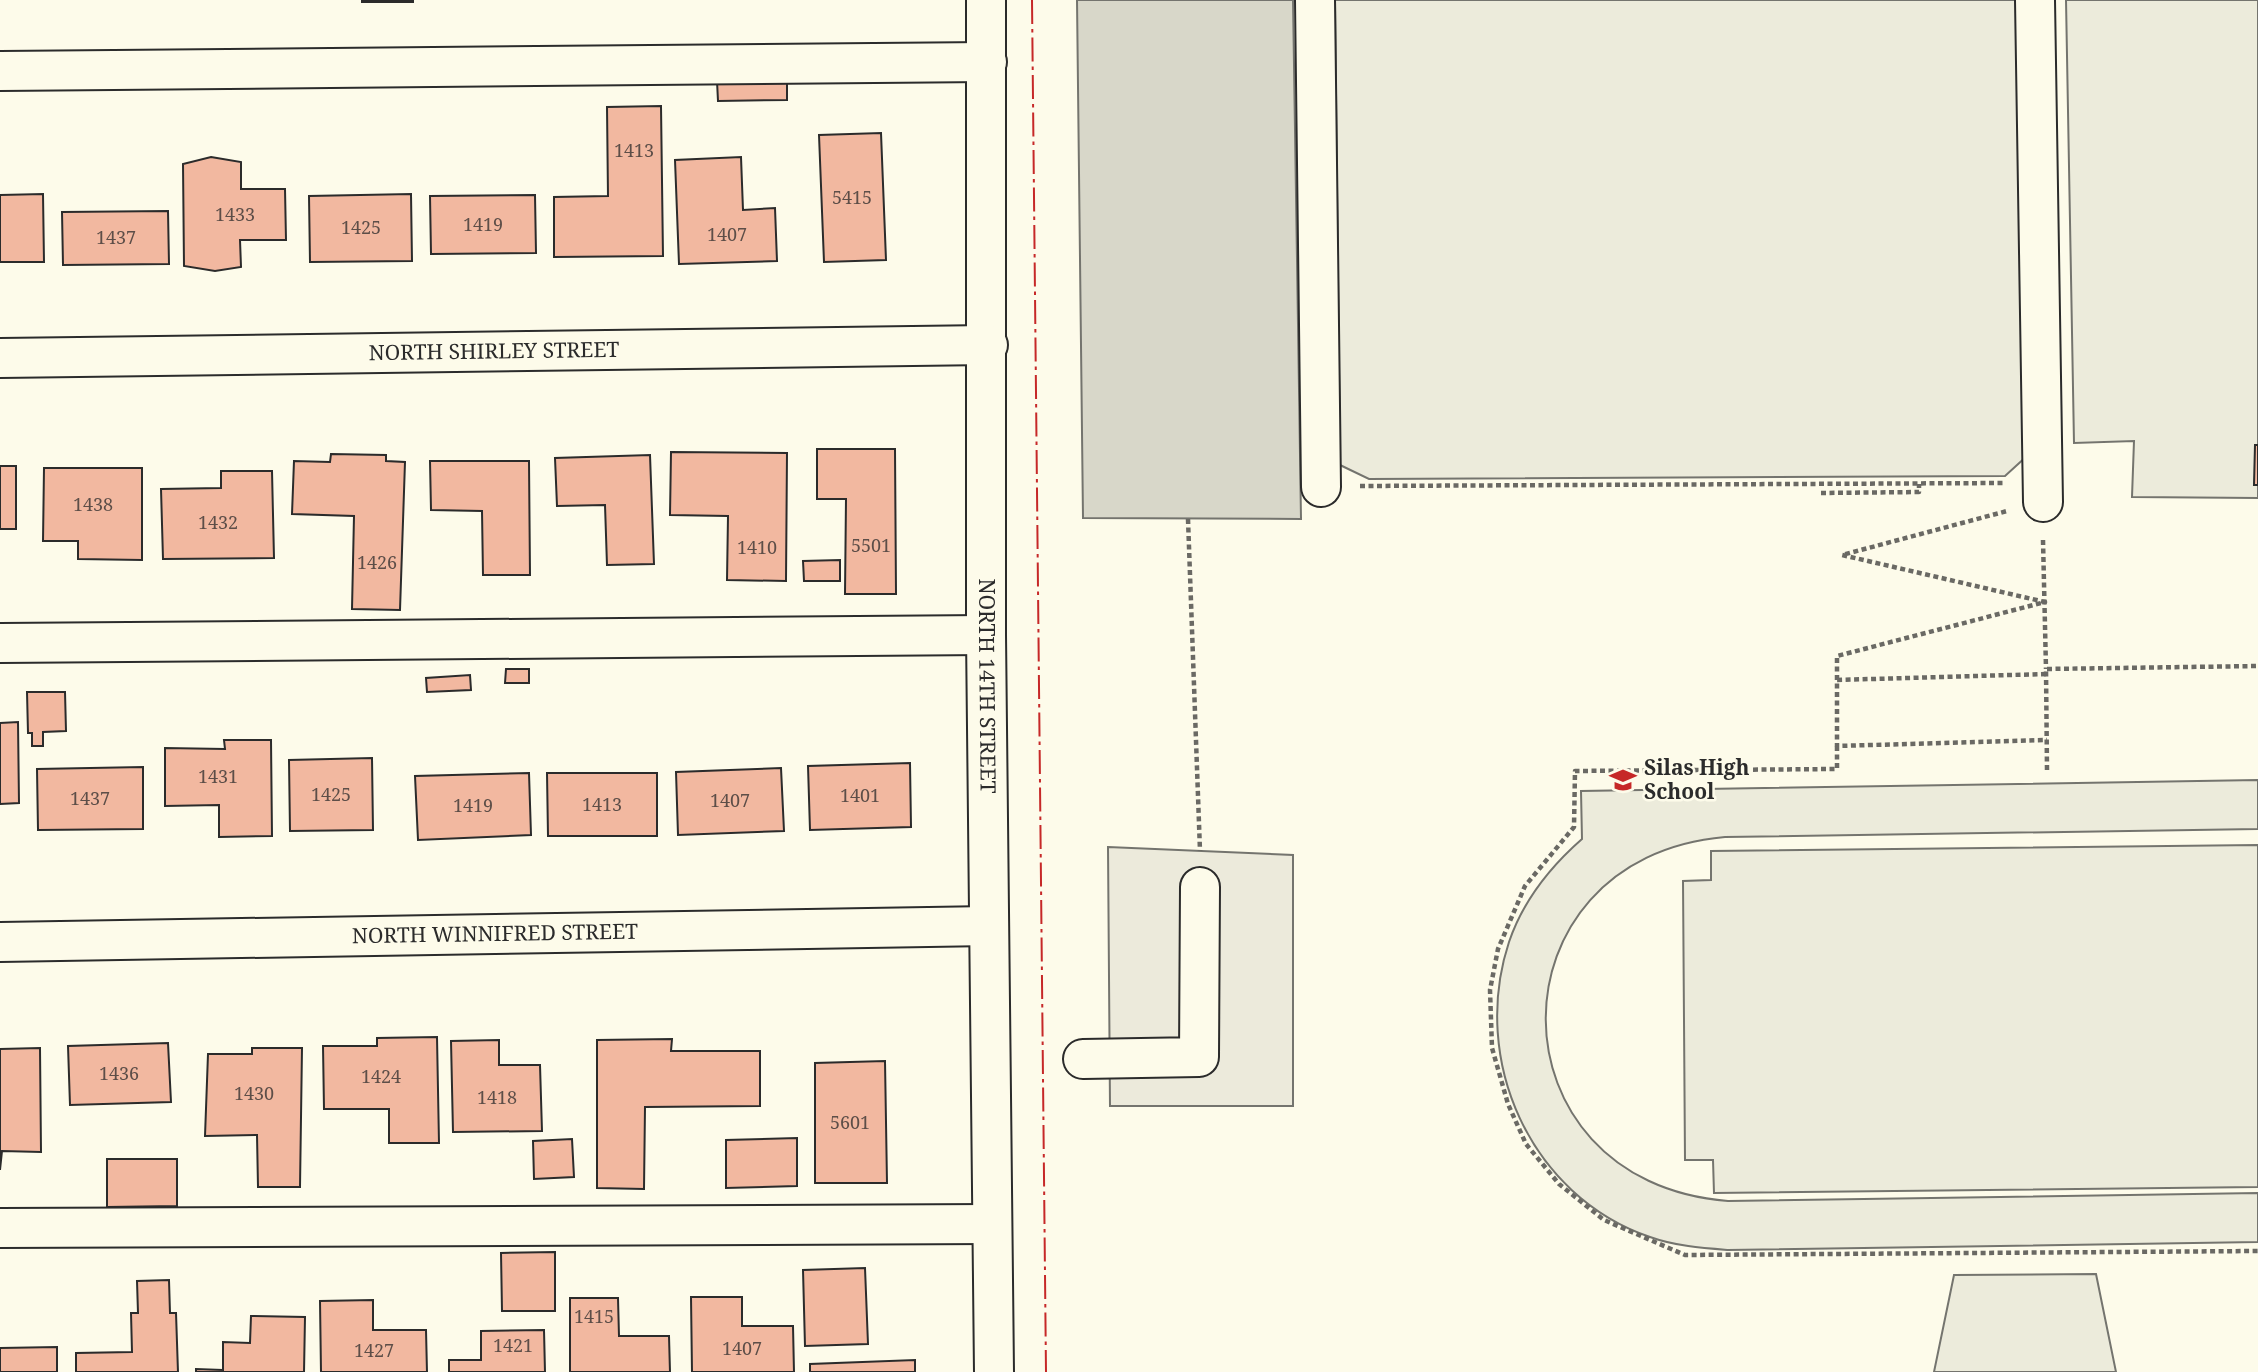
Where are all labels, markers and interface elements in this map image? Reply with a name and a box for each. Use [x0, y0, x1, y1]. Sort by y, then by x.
house number: 1413 [614, 138, 654, 162]
house number: 5415 [832, 185, 872, 209]
house number: 1433 [215, 202, 255, 226]
house number: 1419 [463, 212, 503, 236]
house number: 1425 [341, 215, 381, 239]
house number: 1407 [707, 222, 747, 246]
house number: 1437 [96, 225, 136, 249]
street label: NORTH SHIRLEY STREET [368, 335, 620, 366]
house number: 1438 [73, 492, 113, 516]
house number: 1432 [198, 510, 238, 534]
house number: 5501 [851, 533, 891, 557]
house number: 1410 [737, 535, 777, 559]
house number: 1426 [357, 550, 397, 574]
street label: NORTH 14TH STREET [973, 578, 1003, 794]
place label: Silas High School [1644, 753, 1749, 805]
house number: 1431 [198, 764, 238, 788]
school or university icon: Silas High School [1608, 765, 1638, 795]
house number: 1425 [311, 782, 351, 806]
house number: 1401 [840, 783, 880, 807]
house number: 1437 [70, 786, 110, 810]
house number: 1407 [710, 788, 750, 812]
house number: 1413 [582, 792, 622, 816]
house number: 1419 [453, 793, 493, 817]
street label: NORTH WINNIFRED STREET [352, 917, 638, 949]
house number: 1436 [99, 1061, 139, 1085]
house number: 1424 [361, 1064, 401, 1088]
house number: 1430 [234, 1081, 274, 1105]
house number: 1418 [477, 1085, 517, 1109]
house number: 5601 [830, 1110, 870, 1134]
house number: 1415 [574, 1304, 614, 1328]
house number: 1421 [493, 1333, 533, 1357]
house number: 1407 [722, 1336, 762, 1360]
house number: 1427 [354, 1338, 394, 1362]

